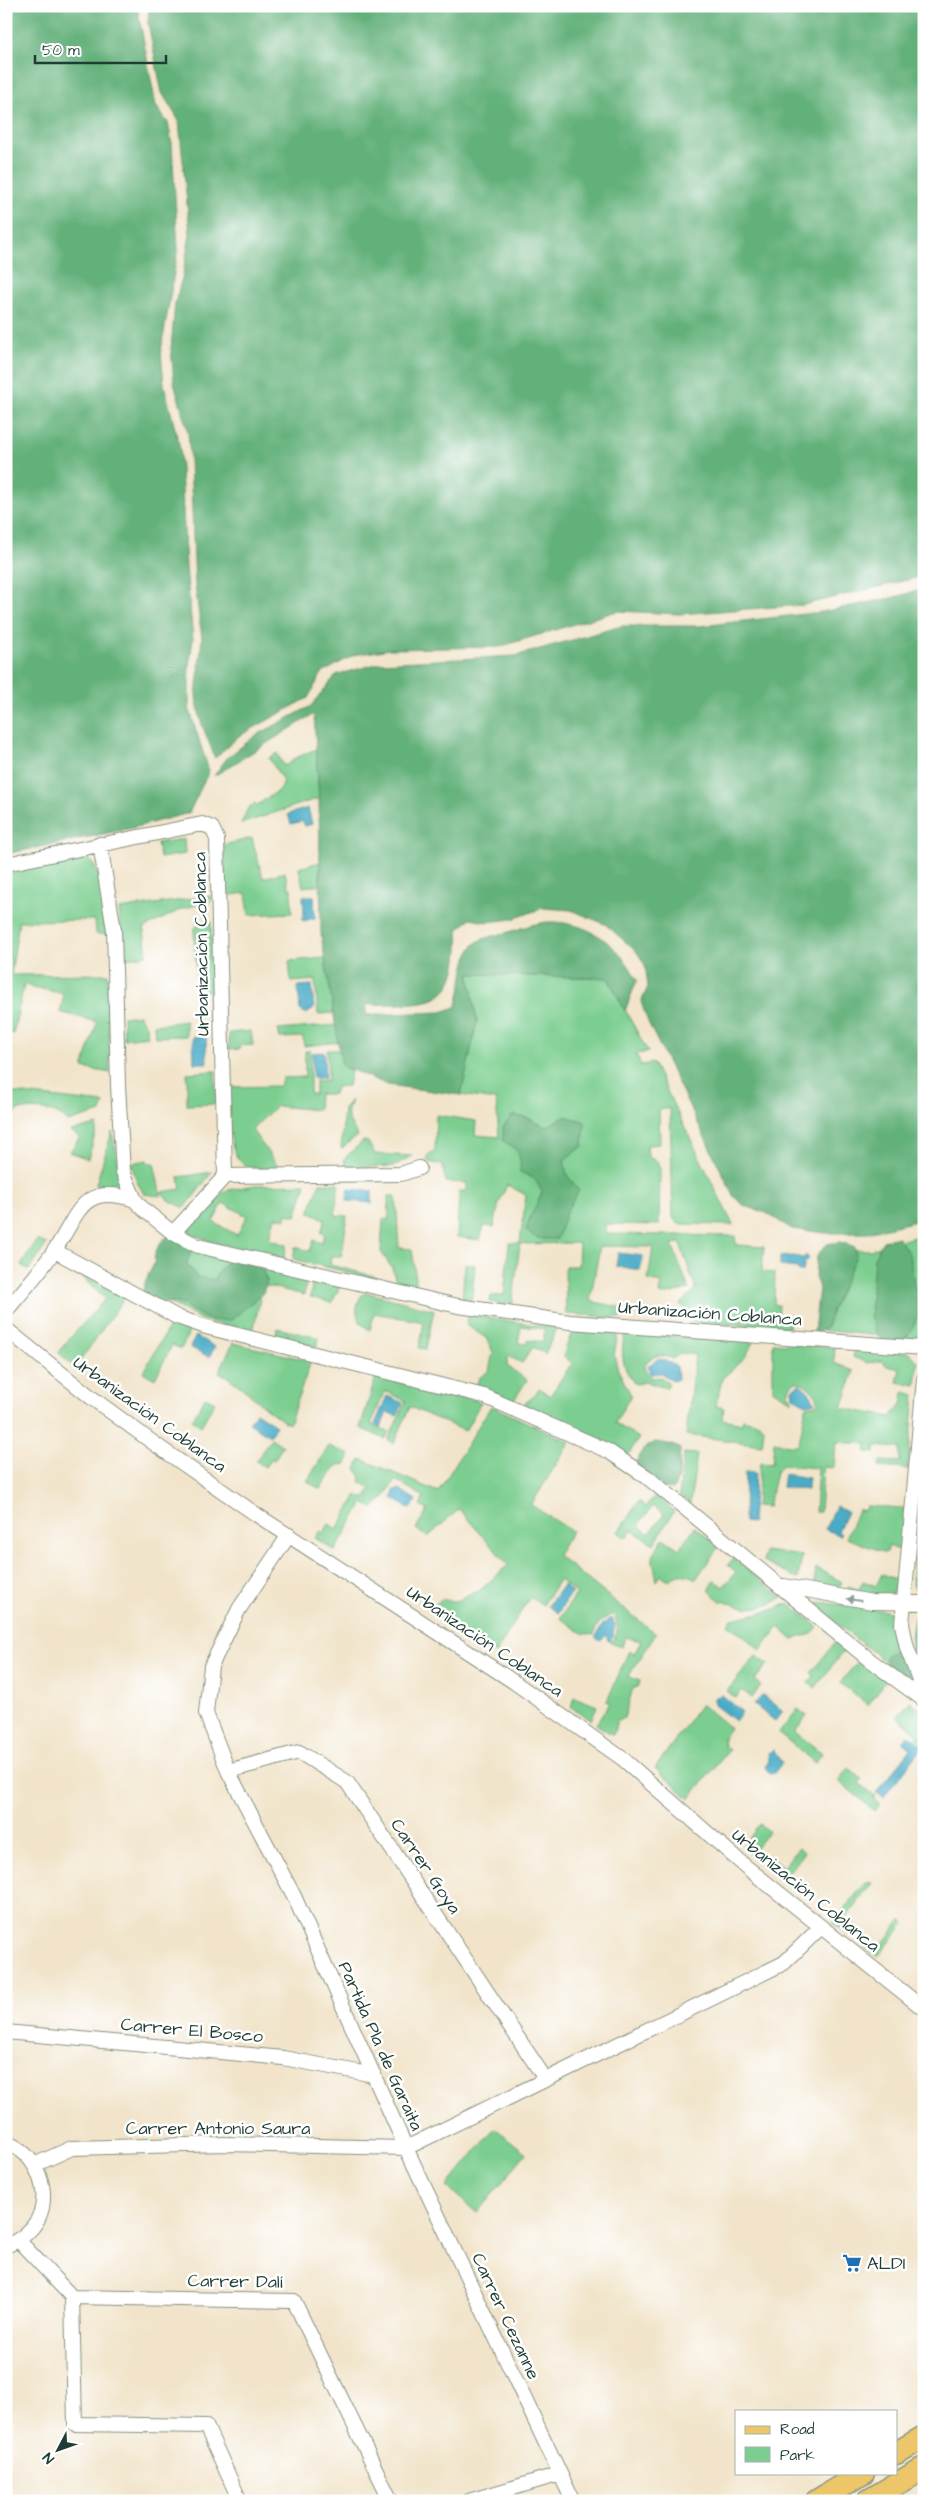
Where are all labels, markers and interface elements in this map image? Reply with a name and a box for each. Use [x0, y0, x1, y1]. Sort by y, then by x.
scale bar [35, 32, 166, 64]
text: 50 m [42, 40, 80, 61]
street label: Urbanización Coblanca [187, 852, 216, 1036]
street label: Urbanización Coblanca [617, 1295, 803, 1332]
street label: Urbanización Coblanca [68, 1350, 232, 1479]
street label: Urbanización Coblanca [401, 1580, 568, 1703]
one-way arrow [846, 1596, 862, 1604]
street label: Carrer Goya [384, 1814, 467, 1920]
street label: Urbanización Coblanca [726, 1823, 885, 1958]
street label: Partida Pla de Garaita [332, 1958, 429, 2135]
street label: Carrer El Bosco [120, 2012, 264, 2049]
street label: Carrer Antonio Saura [126, 2116, 310, 2141]
street label: Carrer Cezanne [465, 2249, 546, 2384]
place label: ALDI [867, 2251, 905, 2276]
supermarket icon: ALDI [841, 2252, 863, 2274]
street label: Carrer Dalí [187, 2268, 283, 2295]
legend [735, 2410, 898, 2474]
text: Road [780, 2419, 815, 2440]
north arrow [32, 2424, 82, 2474]
text: Park [780, 2445, 815, 2466]
text: N [38, 2448, 59, 2468]

